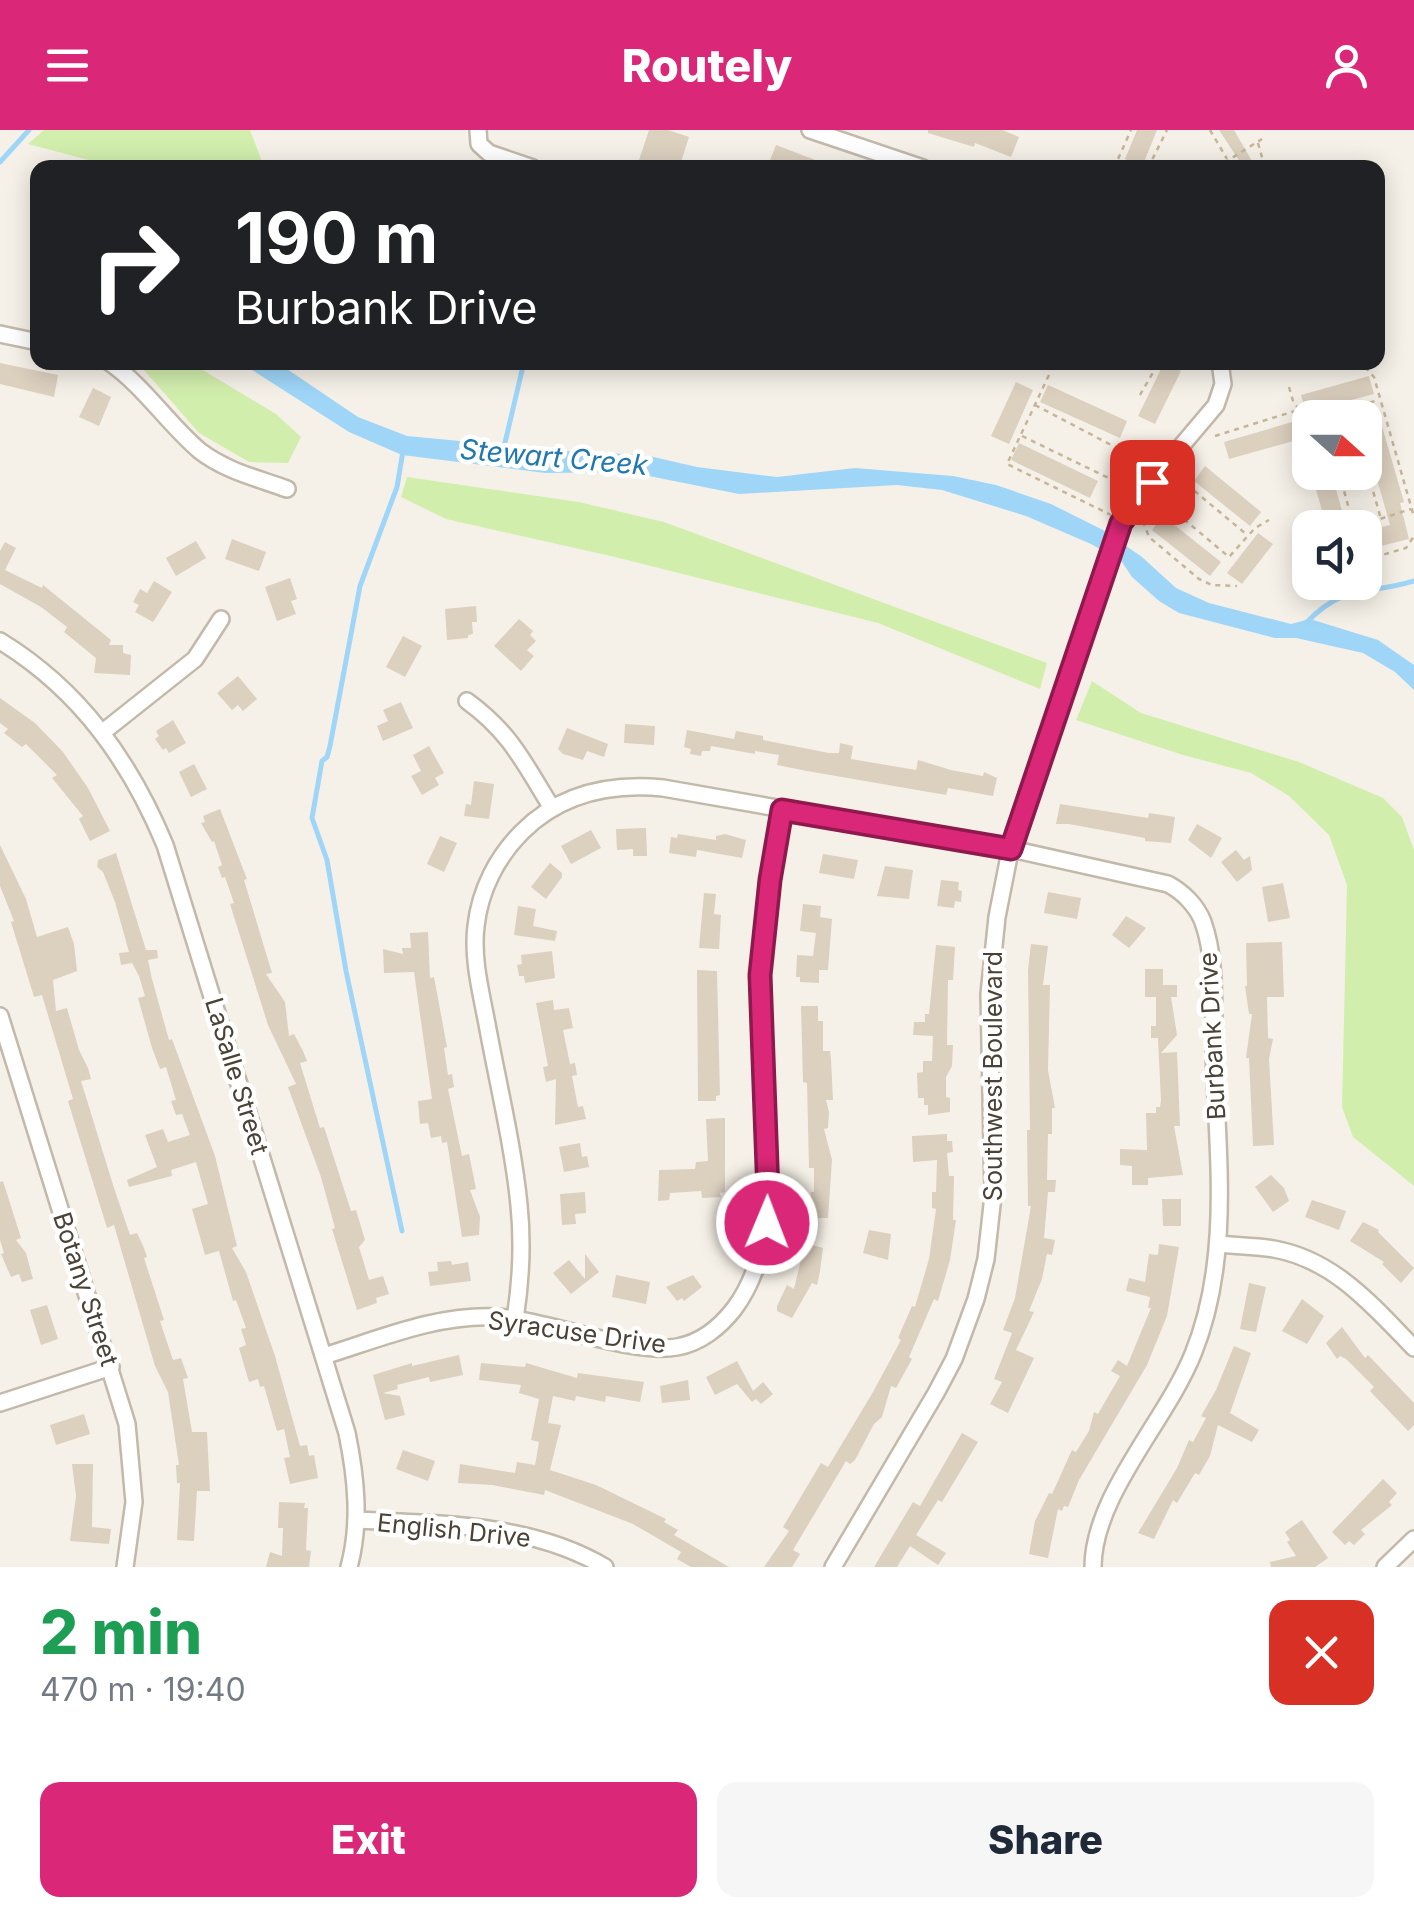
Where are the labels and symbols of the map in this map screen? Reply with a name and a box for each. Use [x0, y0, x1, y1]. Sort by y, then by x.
north arrow [1292, 400, 1382, 490]
water label: Stewart Creek [459, 432, 650, 482]
pin [1110, 440, 1195, 525]
street label: Southwest Boulevard [978, 951, 1008, 1201]
street label: Burbank Drive [1193, 951, 1231, 1121]
street label: LaSalle Street [199, 994, 275, 1158]
position arrow [715, 1171, 819, 1275]
street label: Botany Street [47, 1208, 125, 1370]
street label: Syracuse Drive [486, 1305, 668, 1359]
street label: English Drive [376, 1507, 532, 1553]

